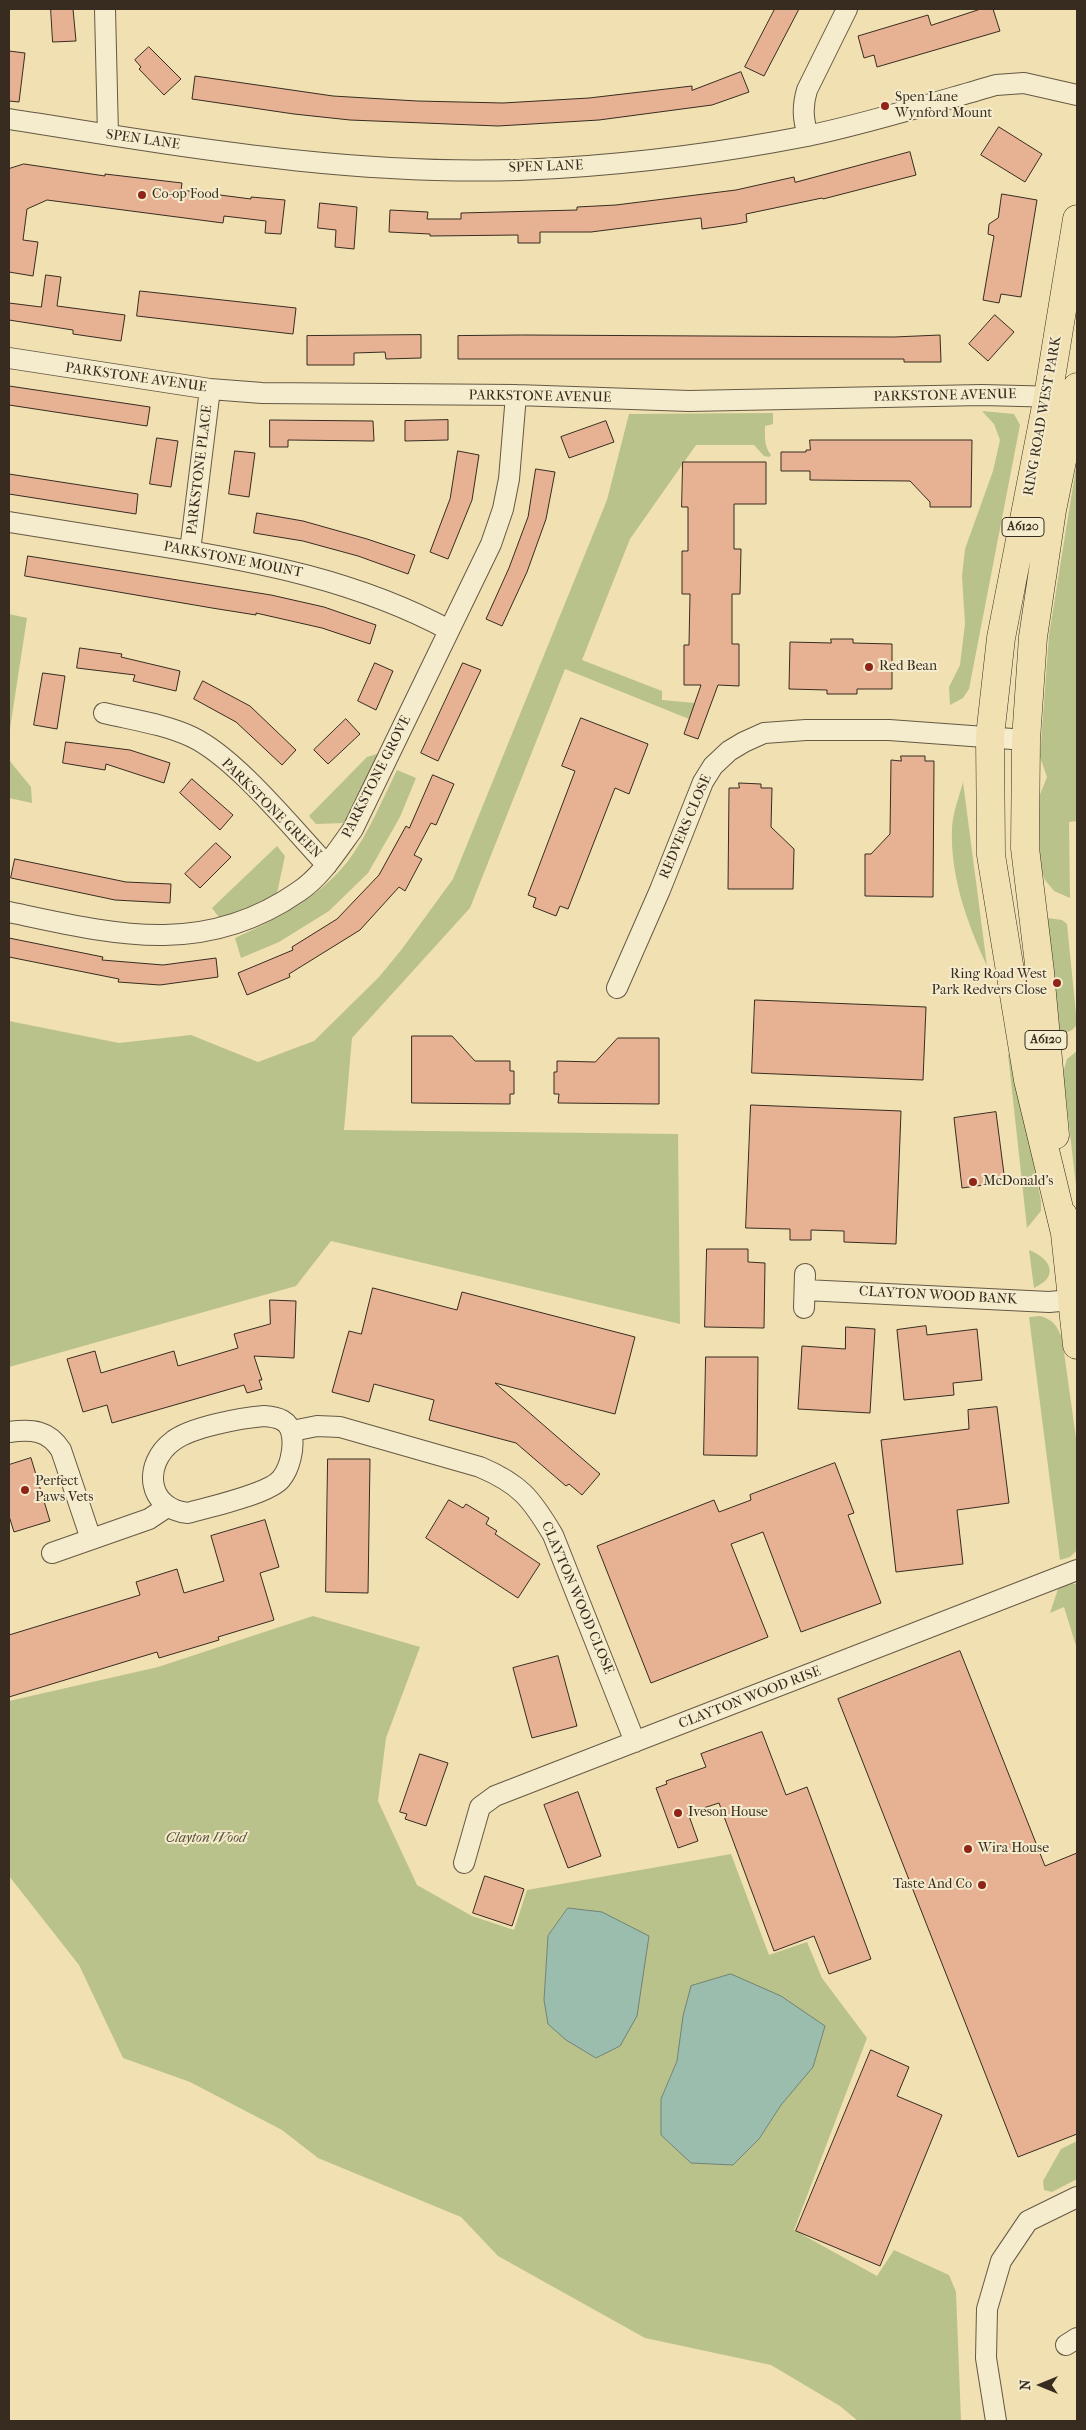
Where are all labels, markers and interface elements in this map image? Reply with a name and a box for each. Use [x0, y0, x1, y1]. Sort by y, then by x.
place label: Spen Lane Wynford Mount [895, 90, 992, 122]
marker: Spen Lane Wynford Mount [879, 100, 891, 112]
street label: SPEN LANE [105, 126, 181, 154]
street label: SPEN LANE [508, 157, 584, 177]
place label: Co-op Food [152, 187, 219, 203]
marker: Co-op Food [136, 189, 148, 201]
street label: RING ROAD WEST PARK [1021, 335, 1065, 497]
street label: PARKSTONE AVENUE [64, 360, 208, 396]
street label: PARKSTONE AVENUE [873, 386, 1017, 406]
street label: PARKSTONE AVENUE [468, 387, 612, 407]
street label: PARKSTONE PLACE [184, 404, 216, 536]
road number: A6120 [1002, 518, 1044, 536]
street label: PARKSTONE MOUNT [162, 538, 304, 582]
place label: Red Bean [879, 659, 937, 675]
marker: Red Bean [863, 661, 875, 673]
street label: PARKSTONE GROVE [339, 713, 415, 841]
street label: PARKSTONE GREEN [217, 755, 325, 863]
street label: REDVERS CLOSE [656, 772, 716, 882]
place label: Ring Road West Park Redvers Close [932, 967, 1047, 1000]
marker: Ring Road West Park Redvers Close [1051, 977, 1063, 989]
road number: A6120 [1025, 1030, 1067, 1050]
place label: McDonald's [983, 1174, 1054, 1190]
marker: McDonald's [967, 1176, 979, 1188]
street label: CLAYTON WOOD BANK [858, 1283, 1018, 1309]
place label: Perfect Paws Vets [35, 1474, 94, 1506]
marker: Perfect Paws Vets [19, 1484, 31, 1496]
street label: CLAYTON WOOD CLOSE [537, 1519, 617, 1677]
street label: CLAYTON WOOD RISE [677, 1663, 823, 1733]
place label: Iveson House [688, 1805, 768, 1821]
marker: Iveson House [672, 1807, 684, 1819]
park label: Clayton Wood [166, 1831, 246, 1847]
place label: Wira House [978, 1841, 1049, 1857]
marker: Wira House [962, 1843, 974, 1855]
place label: Taste And Co [893, 1877, 972, 1893]
marker: Taste And Co [976, 1879, 988, 1891]
north arrow [1016, 2360, 1066, 2410]
text: N [1017, 2380, 1034, 2390]

